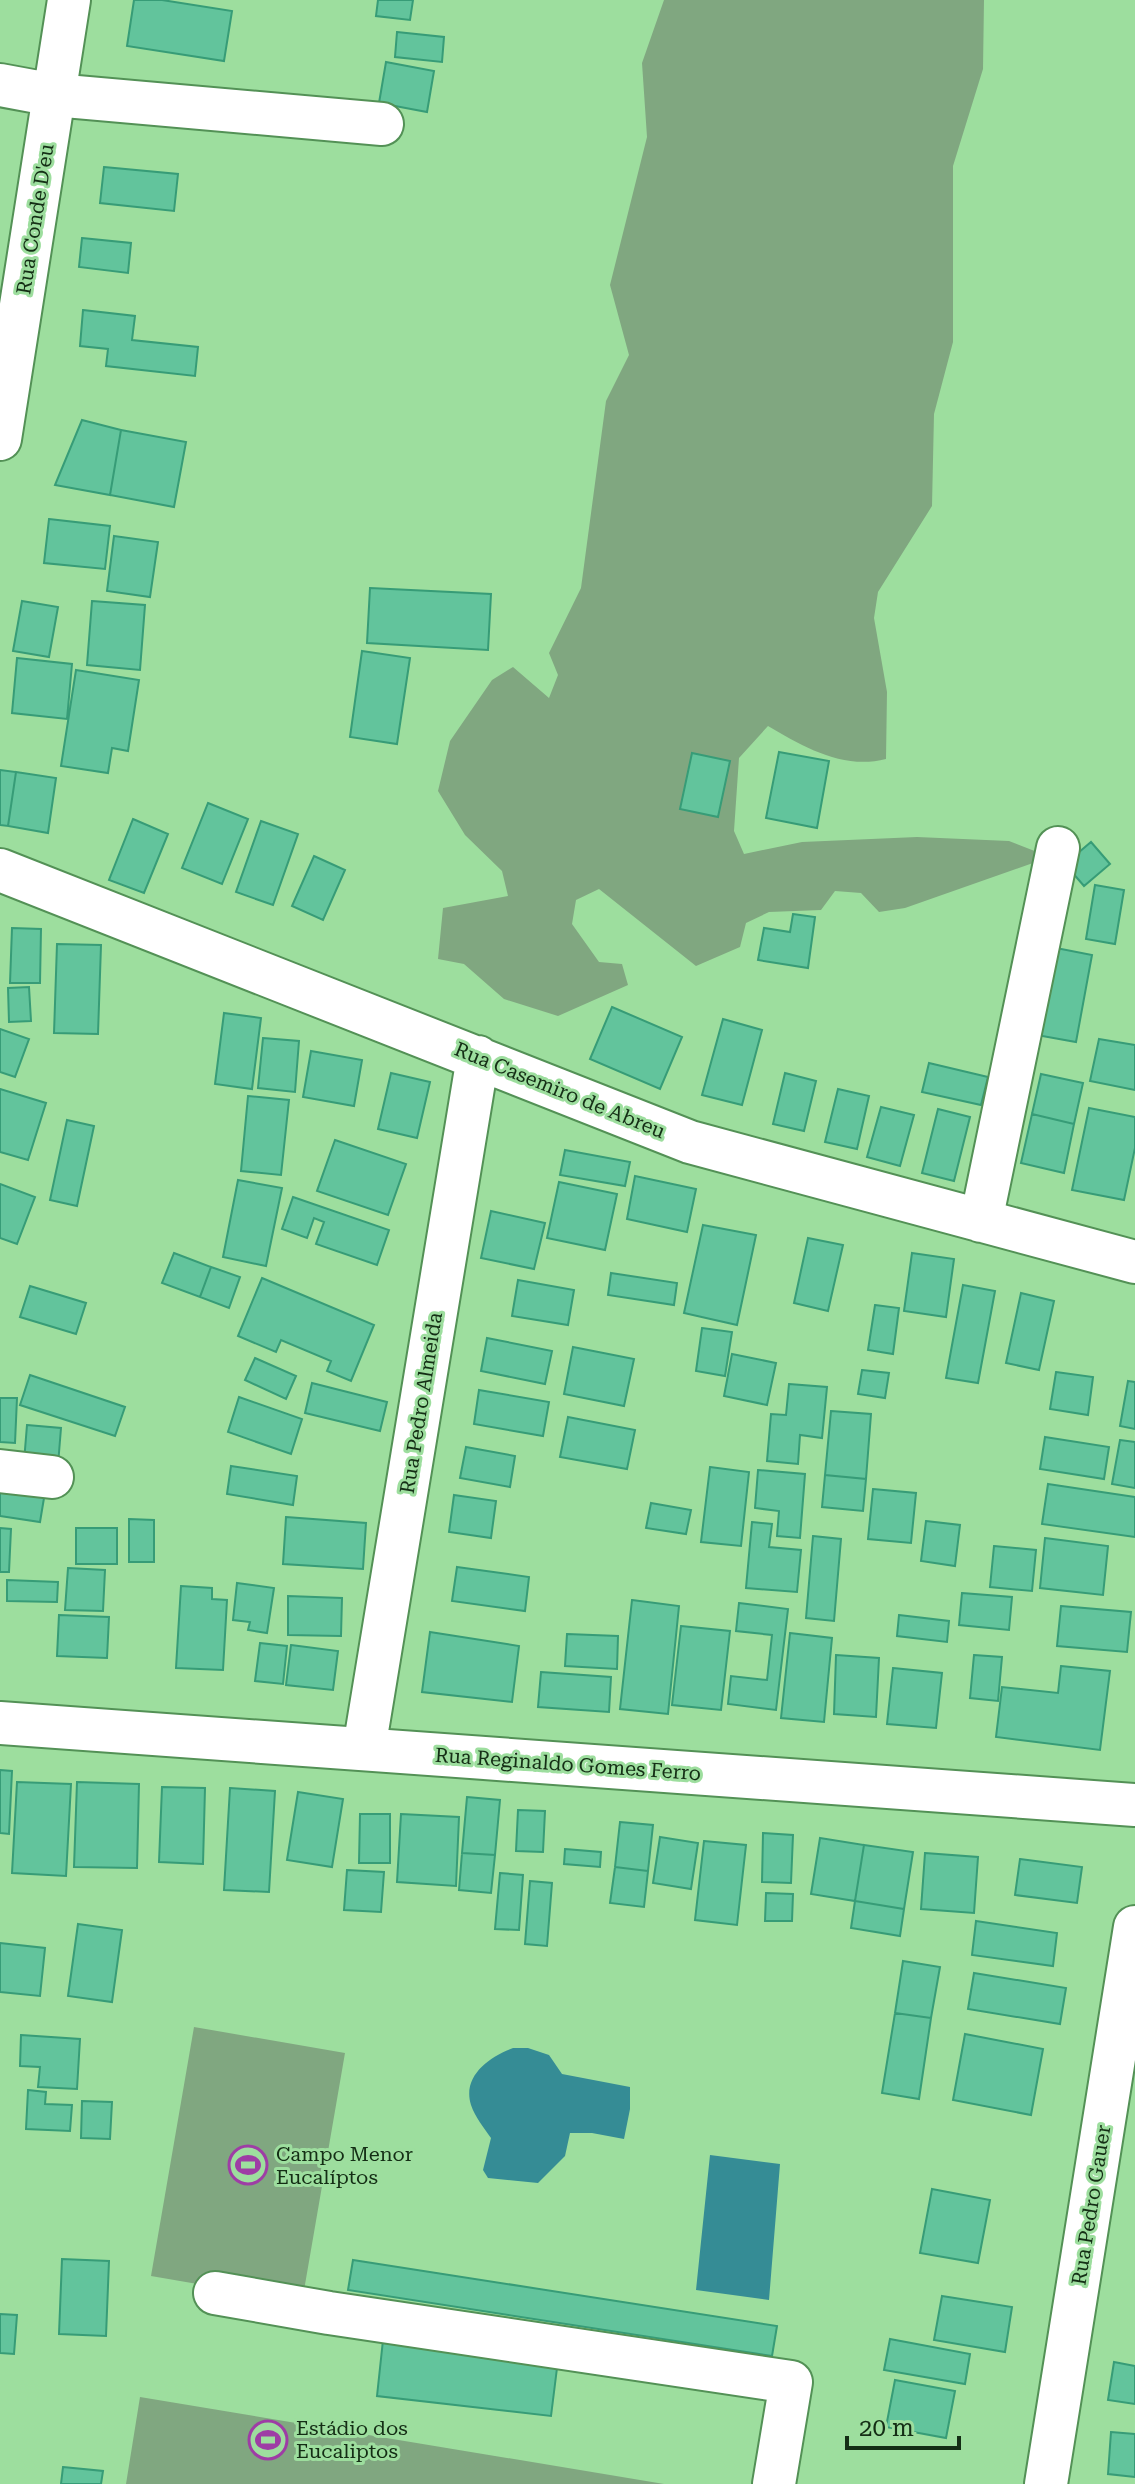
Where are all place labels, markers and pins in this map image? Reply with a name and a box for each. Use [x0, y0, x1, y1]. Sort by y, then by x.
place label: Campo Menor Eucalíptos [276, 2142, 413, 2189]
sports icon: Campo Menor Eucalíptos [227, 2144, 269, 2186]
place label: Estádio dos Eucaliptos [296, 2416, 408, 2463]
sports icon: Estádio dos Eucaliptos [247, 2419, 289, 2461]

